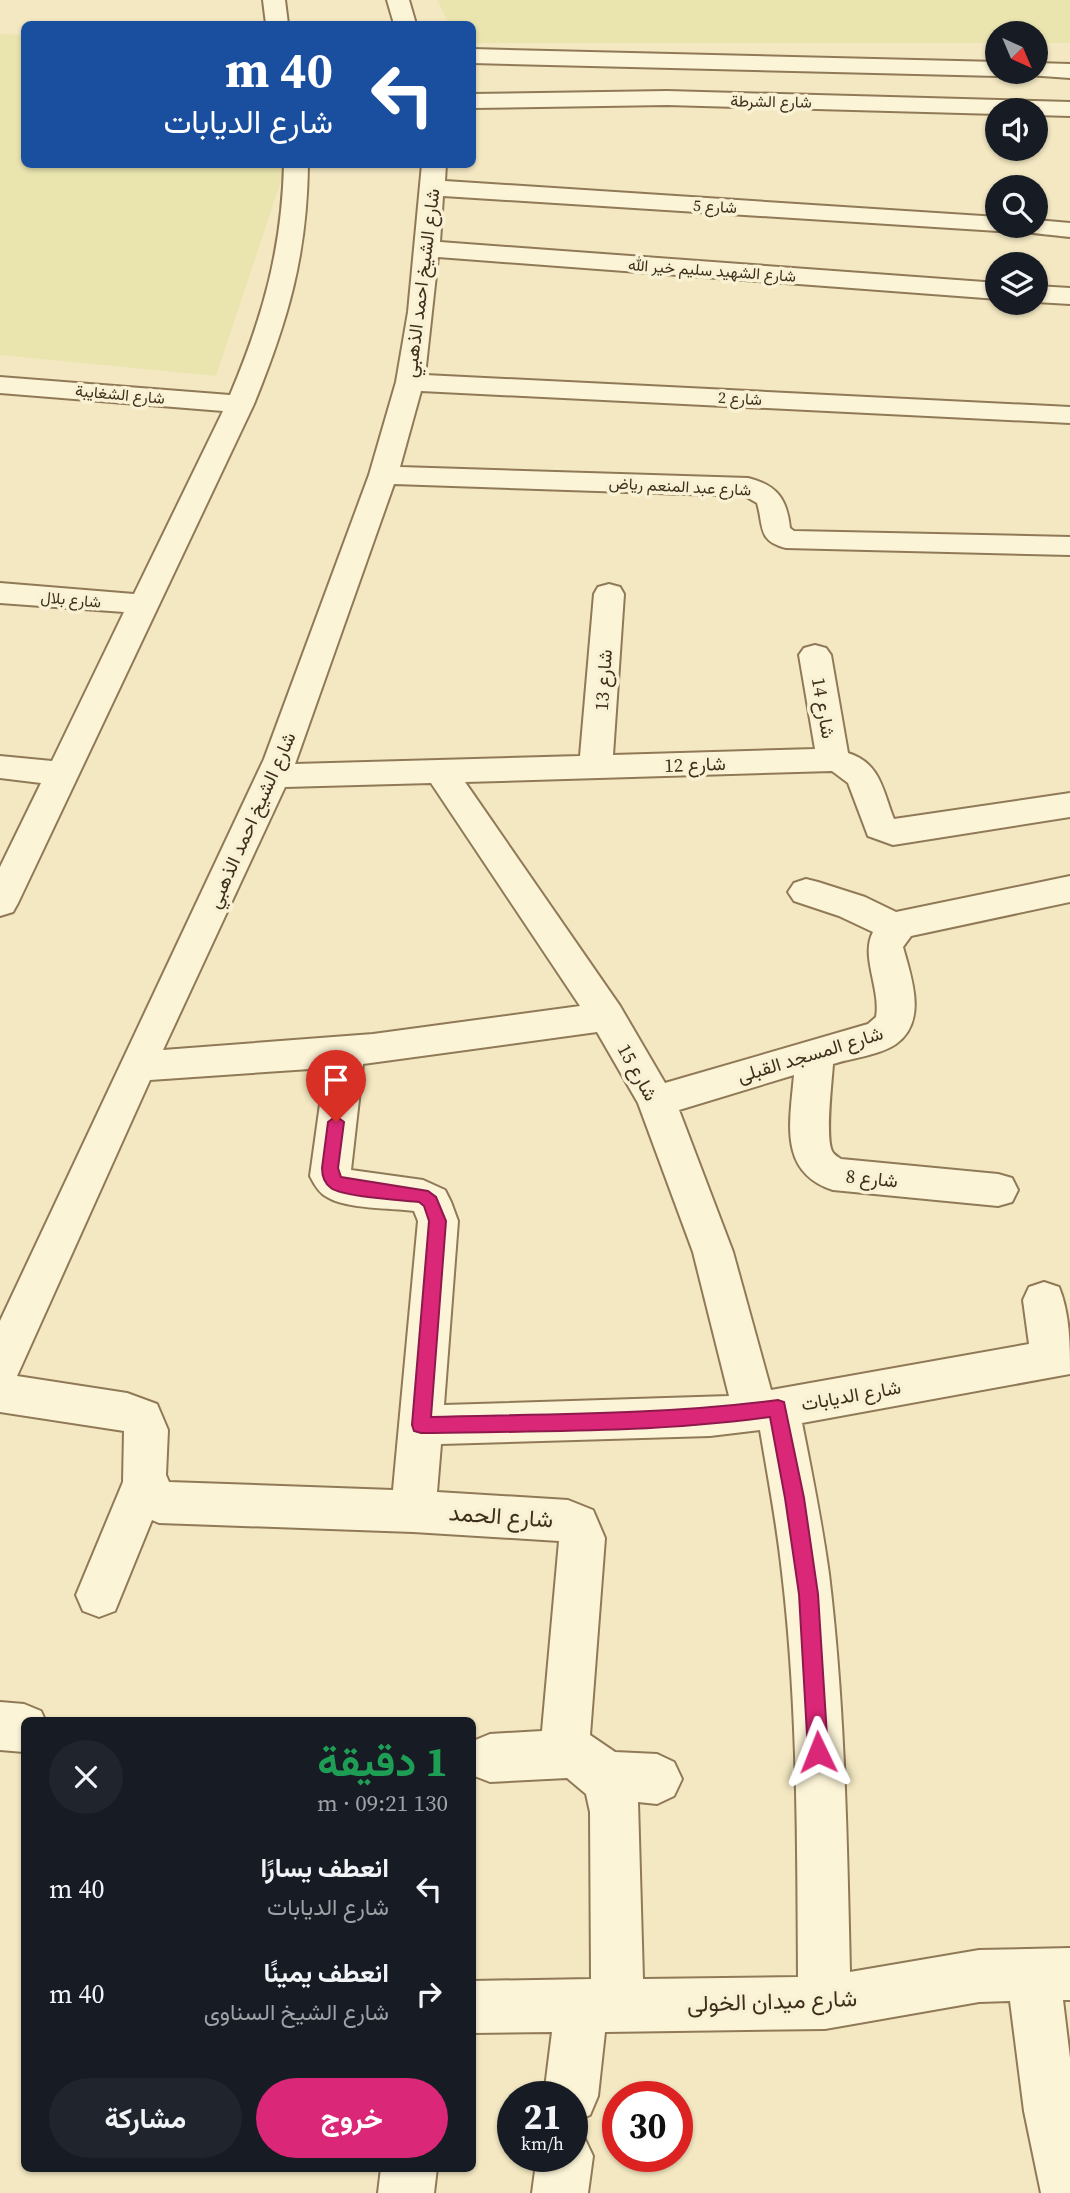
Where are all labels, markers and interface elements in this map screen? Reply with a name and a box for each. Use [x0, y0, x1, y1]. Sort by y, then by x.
north arrow [985, 21, 1048, 84]
map controls [985, 21, 1048, 315]
text: 40 m [225, 36, 333, 103]
icon: left [357, 49, 448, 140]
street label: شارع الشرطة [730, 89, 812, 114]
button: sound [985, 98, 1048, 161]
text: شارع الديابات [163, 100, 333, 144]
button: search [985, 175, 1048, 238]
street label: شارع الشيخ احمد الذهبي [396, 187, 448, 379]
street label: شارع 5 [692, 194, 738, 219]
button: layers [985, 252, 1048, 315]
street label: شارع الشهيد سليم خير الله [627, 253, 797, 288]
street label: شارع الشغايبة [74, 379, 166, 410]
street label: شارع 2 [717, 386, 763, 411]
street label: شارع عبد المنعم رياض [608, 471, 752, 502]
street label: شارع بلال [40, 585, 102, 614]
street label: شارع 13 [588, 648, 618, 712]
street label: شارع 14 [806, 675, 842, 741]
street label: شارع الشيخ احمد الذهبي [200, 728, 304, 913]
street label: شارع 12 [664, 750, 726, 778]
street label: شارع المسجد القبلى [734, 1019, 886, 1089]
street label: شارع 15 [612, 1039, 664, 1105]
pin [306, 1050, 366, 1122]
icon: arrive [317, 1061, 355, 1099]
street label: شارع 8 [845, 1162, 899, 1194]
street label: شارع الديابات [799, 1373, 903, 1417]
street label: شارع الحمد [448, 1496, 554, 1536]
position arrow [781, 1715, 855, 1789]
text: 1 دقيقة [317, 1732, 448, 1790]
button: close [49, 1740, 123, 1814]
text: 130 m · 09:21 [317, 1787, 448, 1819]
text: انعطف يسارًا [260, 1850, 389, 1886]
icon: left [410, 1870, 448, 1908]
text: 40 m [49, 1871, 105, 1907]
text: شارع الديابات [267, 1891, 389, 1923]
text: انعطف يمينًا [264, 1955, 389, 1991]
icon: right [410, 1975, 448, 2013]
text: 40 m [49, 1976, 105, 2012]
street label: شارع ميدان الخولى [686, 1982, 858, 2020]
text: شارع الشيخ السناوى [204, 1996, 389, 2028]
button: مشاركة [49, 2078, 242, 2158]
button: خروج [256, 2078, 448, 2158]
speed limit sign: 30 [602, 2081, 693, 2172]
text: 21 [524, 2093, 561, 2141]
text: km/h [521, 2131, 564, 2156]

